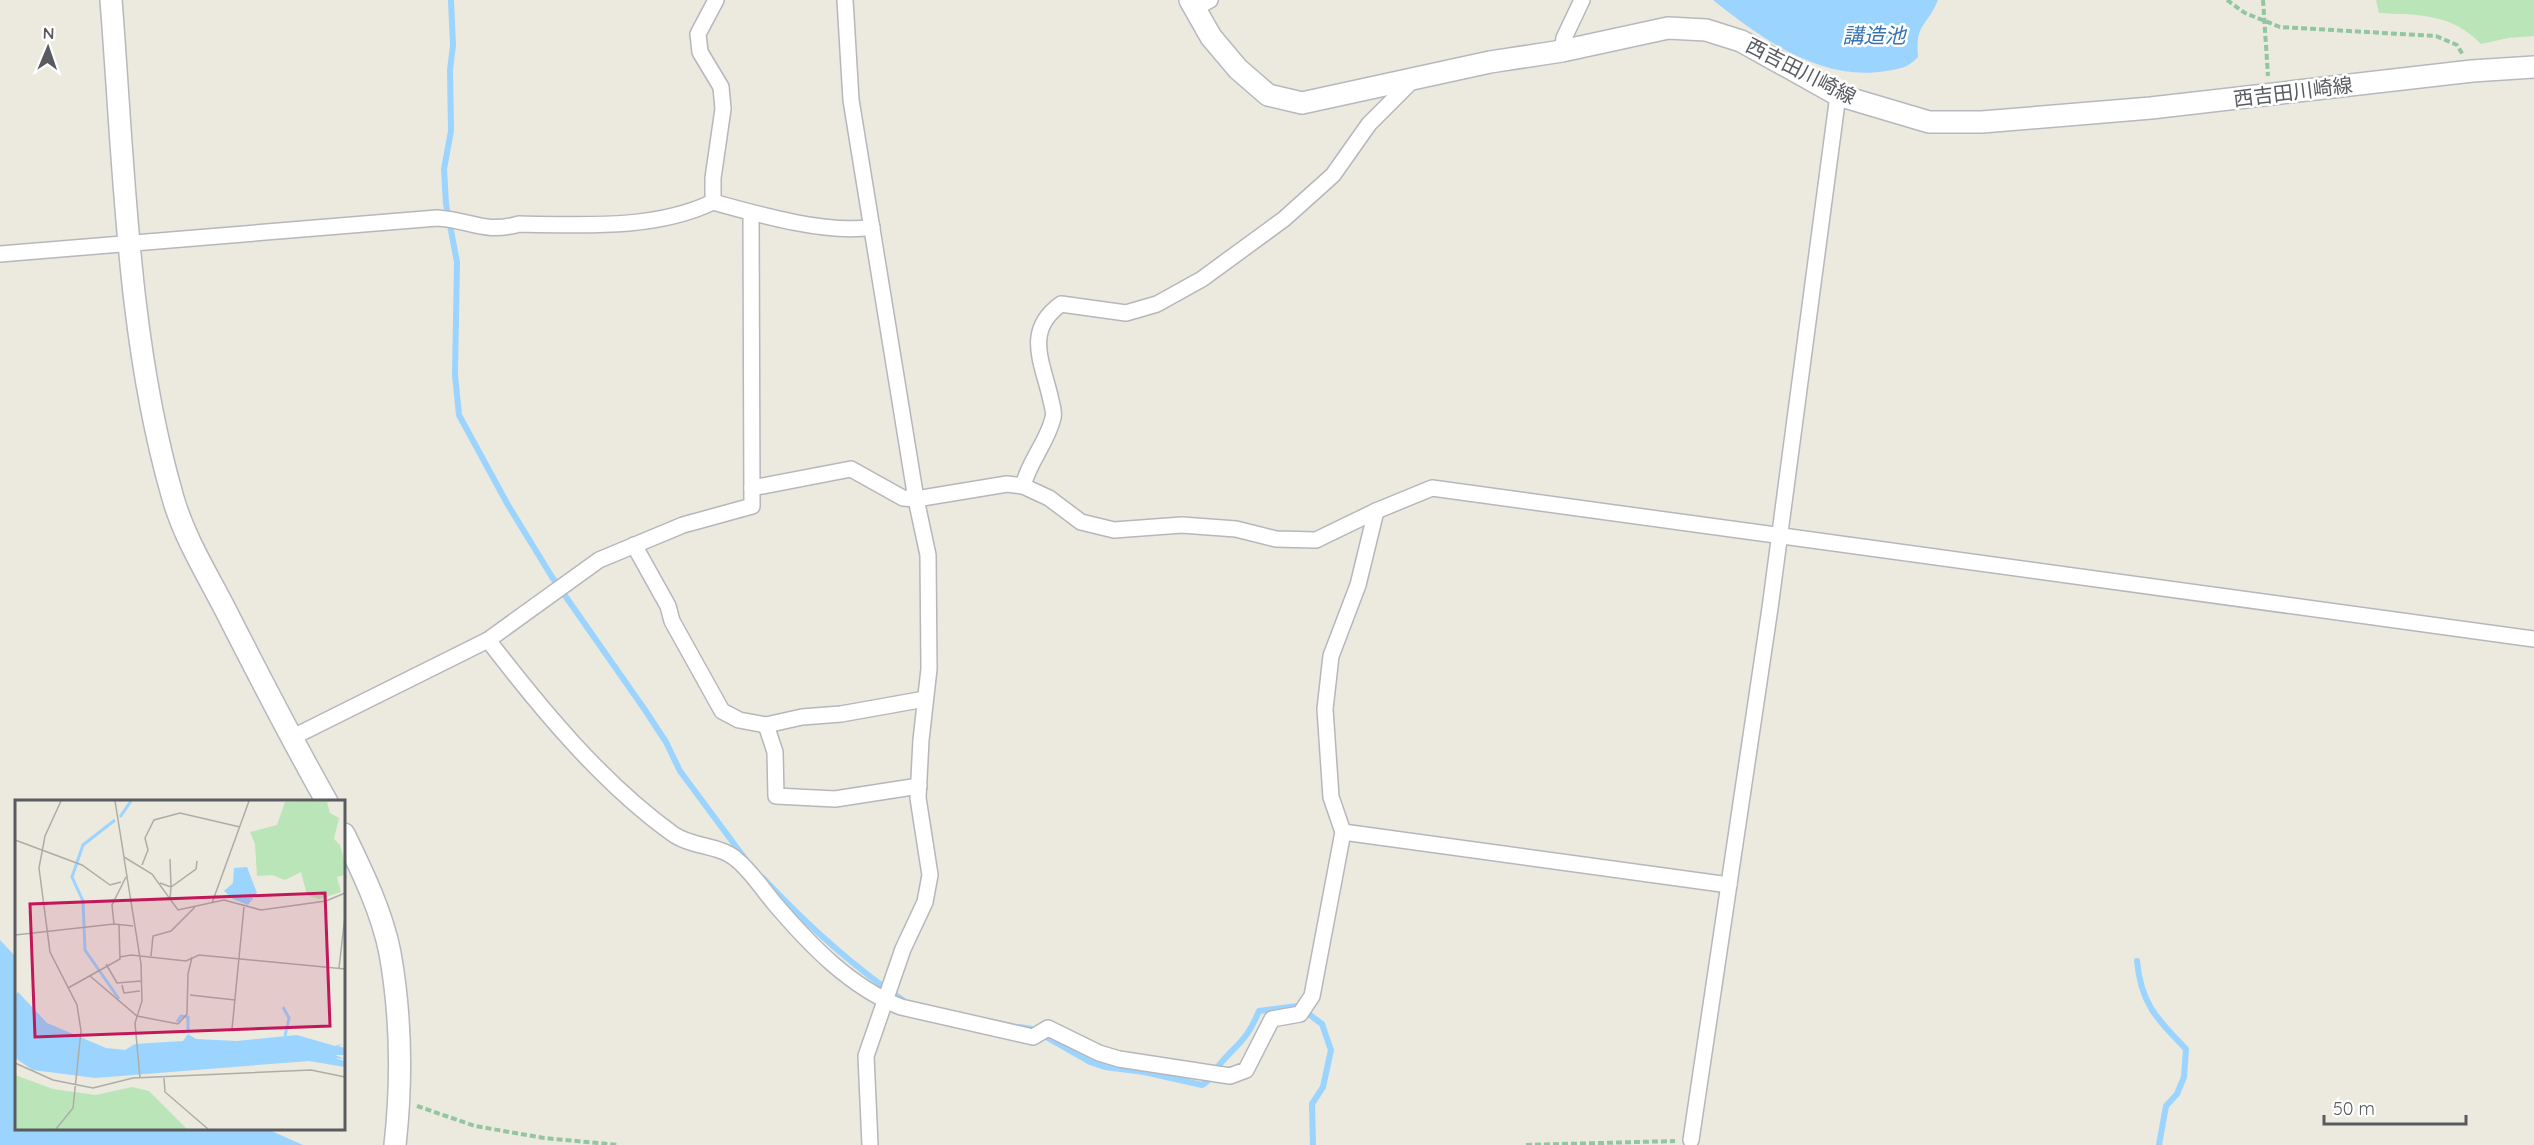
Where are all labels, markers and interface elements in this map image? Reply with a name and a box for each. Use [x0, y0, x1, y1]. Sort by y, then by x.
north arrow [18, 18, 78, 78]
water label: 講造池 [1843, 22, 1907, 48]
text: N [42, 23, 55, 43]
street label: 西吉田川崎線 [1742, 32, 1860, 109]
street label: 西吉田川崎線 [2232, 72, 2354, 111]
inset map [15, 800, 345, 1130]
scale bar [2324, 1088, 2466, 1126]
text: 50 m [2333, 1097, 2375, 1120]

